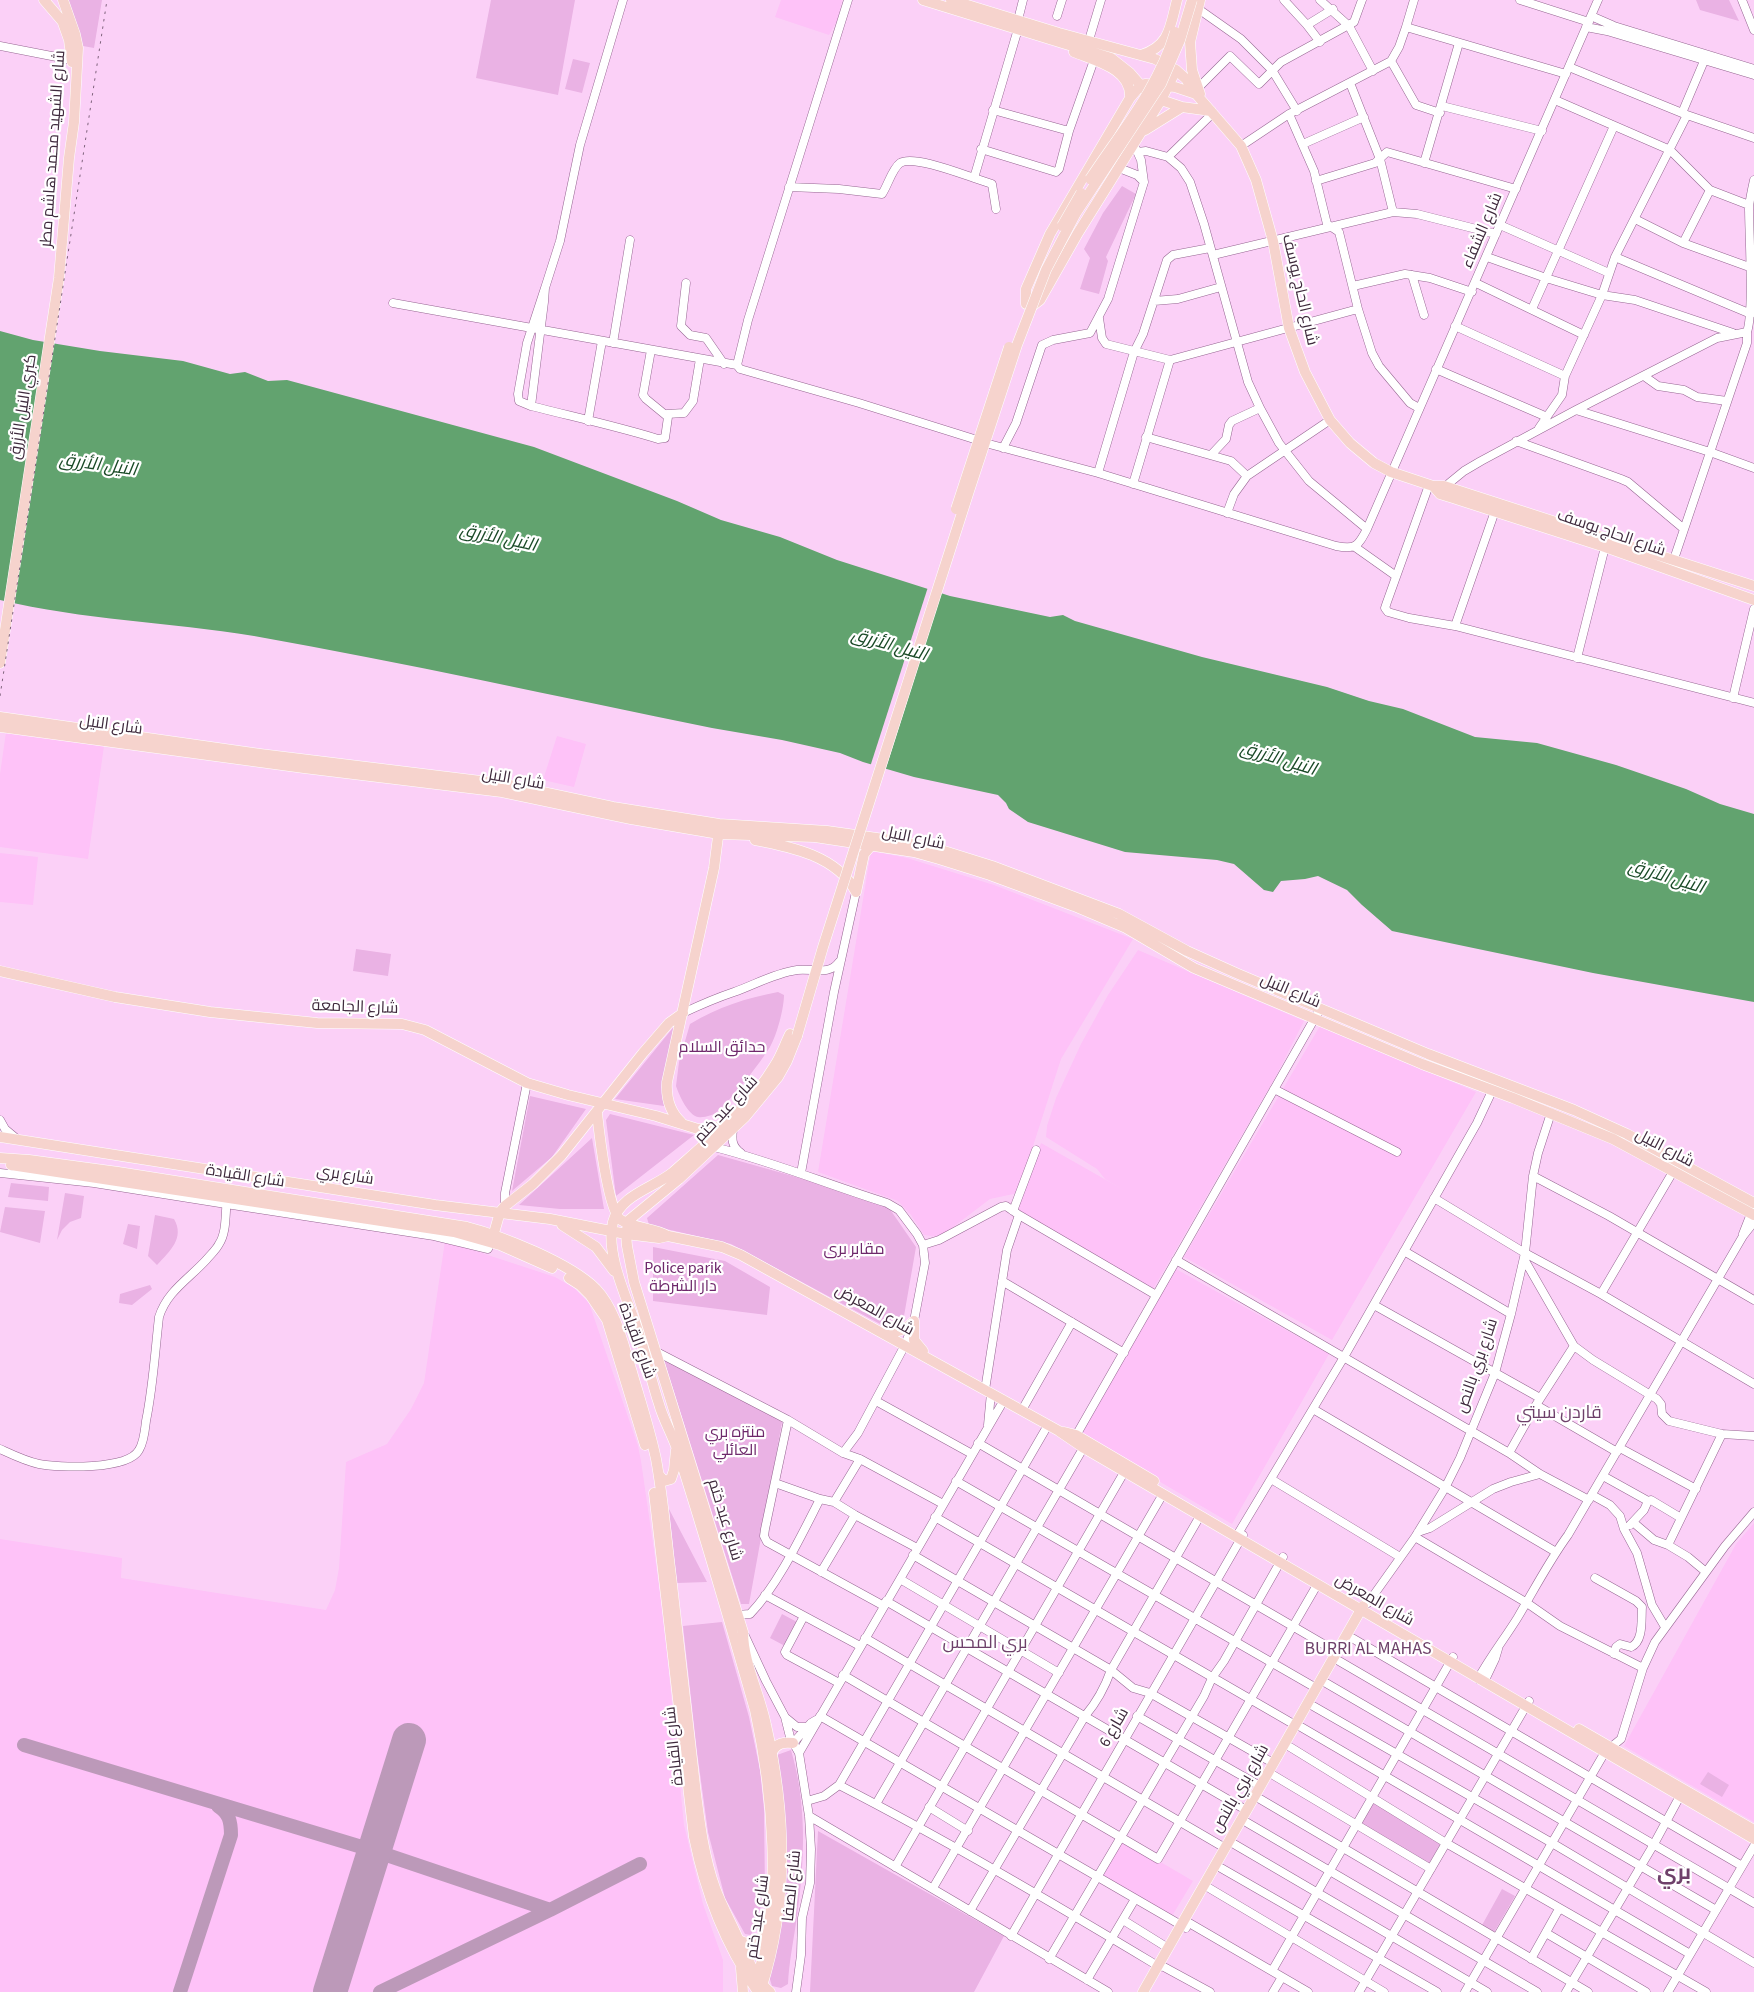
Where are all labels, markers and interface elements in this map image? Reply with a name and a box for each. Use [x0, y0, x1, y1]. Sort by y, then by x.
street label: شارع الشهيد محمد هاشم مطر [38, 50, 70, 248]
street label: شارع الشفاء [1458, 190, 1508, 272]
street label: شارع الحاج يوسف [1277, 233, 1321, 347]
street label: كبري النيل الأزرق [6, 353, 42, 461]
water label: النيل الأزرق [58, 450, 138, 482]
street label: شارع الحاج يوسف [1554, 506, 1668, 562]
water label: النيل الأزرق [458, 520, 538, 558]
water label: النيل الأزرق [849, 625, 929, 667]
street label: شارع النيل [78, 712, 144, 740]
water label: النيل الأزرق [1238, 738, 1318, 782]
street label: شارع النيل [480, 765, 546, 795]
street label: شارع النيل [880, 823, 946, 855]
water label: النيل الأزرق [1626, 856, 1706, 900]
street label: شارع النيل [1257, 971, 1323, 1013]
street label: شارع الجامعة [311, 997, 399, 1019]
park label: حدائق السلام [679, 1038, 765, 1058]
street label: شارع عبد ختم [691, 1073, 763, 1147]
street label: شارع النيل [1631, 1126, 1697, 1172]
street label: شارع القيادة [204, 1161, 286, 1193]
street label: شارع بري [315, 1162, 375, 1190]
park label: مقابر برى [824, 1240, 884, 1260]
park label: Police parik دار الشرطة [644, 1259, 722, 1297]
street label: شارع المعرض [831, 1281, 917, 1341]
street label: شارع القيادة [613, 1300, 659, 1382]
street label: شارع بري بالنص [1453, 1316, 1503, 1416]
district label: قاردن سيتي [1516, 1403, 1602, 1425]
park label: منتزه بري العائلي [705, 1423, 765, 1461]
street label: شارع عبد ختم [703, 1477, 745, 1563]
street label: شارع المعرض [1331, 1571, 1417, 1631]
district label: بري المحس [942, 1633, 1028, 1655]
district label: BURRI AL MAHAS [1296, 1639, 1440, 1661]
street label: شارع القيادة [661, 1705, 689, 1787]
street label: شارع 6 [1096, 1705, 1134, 1751]
street label: شارع بري بالنص [1208, 1742, 1274, 1836]
street label: شارع الصفا [780, 1849, 806, 1923]
district label: بري [1657, 1861, 1691, 1887]
street label: شارع عبد ختم [744, 1874, 774, 1960]

